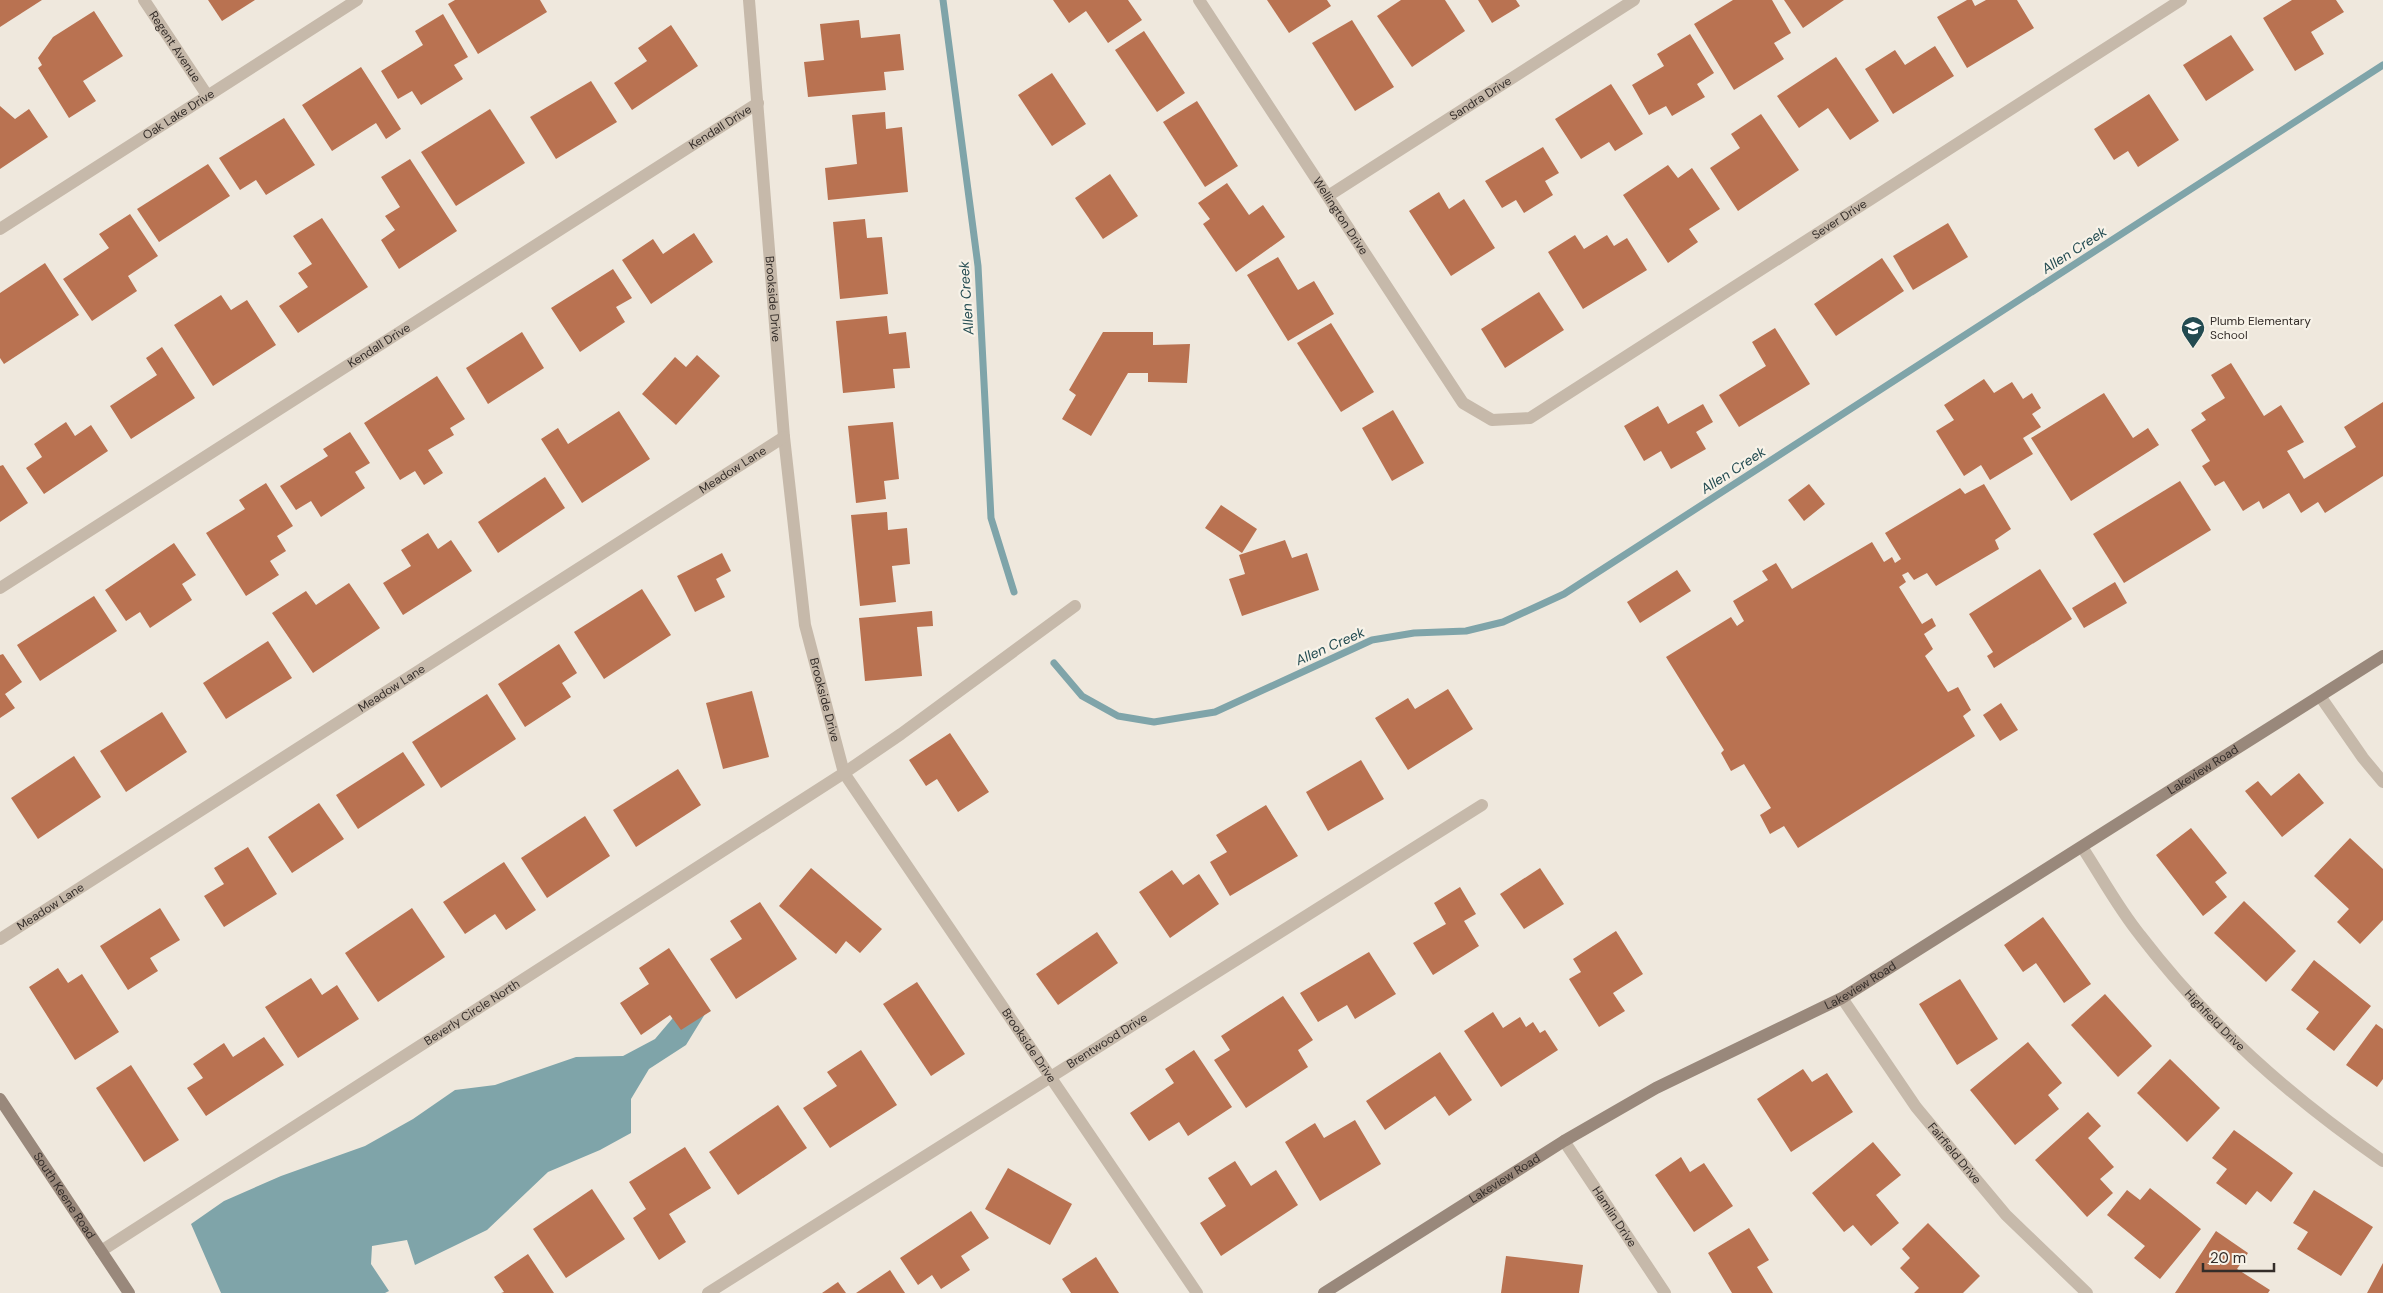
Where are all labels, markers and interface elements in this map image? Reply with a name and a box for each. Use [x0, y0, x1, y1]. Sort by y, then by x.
street label: Regent Avenue [145, 8, 205, 86]
street label: Sandra Drive [1446, 73, 1515, 124]
street label: Oak Lake Drive [140, 86, 217, 143]
street label: Kendall Drive [686, 101, 755, 153]
street label: Wellington Drive [1309, 174, 1372, 258]
street label: Sever Drive [1809, 196, 1870, 243]
water label: Allen Creek [2037, 222, 2111, 278]
street label: Brookside Drive [762, 255, 784, 343]
water label: Allen Creek [954, 260, 978, 336]
place label: Plumb Elementary School [2210, 313, 2311, 343]
school or university icon: Plumb Elementary School [2180, 315, 2206, 349]
street label: Kendall Drive [345, 319, 414, 371]
street label: Meadow Lane [696, 442, 769, 497]
water label: Allen Creek [1696, 442, 1770, 498]
water label: Allen Creek [1292, 622, 1368, 670]
street label: Brookside Drive [806, 656, 844, 744]
street label: Meadow Lane [355, 661, 428, 716]
street label: Lakeview Road [2164, 741, 2242, 798]
street label: Meadow Lane [14, 879, 87, 934]
street label: Lakeview Road [1822, 958, 1899, 1013]
street label: Beverly Circle North [421, 976, 523, 1049]
street label: Highfield Drive [2181, 986, 2249, 1055]
street label: Brookside Drive [998, 1005, 1060, 1086]
street label: Brentwood Drive [1064, 1009, 1150, 1072]
street label: Fairfield Drive [1924, 1119, 1985, 1188]
street label: South Keene Road [30, 1149, 99, 1242]
street label: Lakeview Road [1466, 1150, 1543, 1207]
street label: Hamlin Drive [1588, 1183, 1640, 1250]
scale bar [2203, 1240, 2274, 1272]
text: 20 m [2210, 1248, 2246, 1268]

